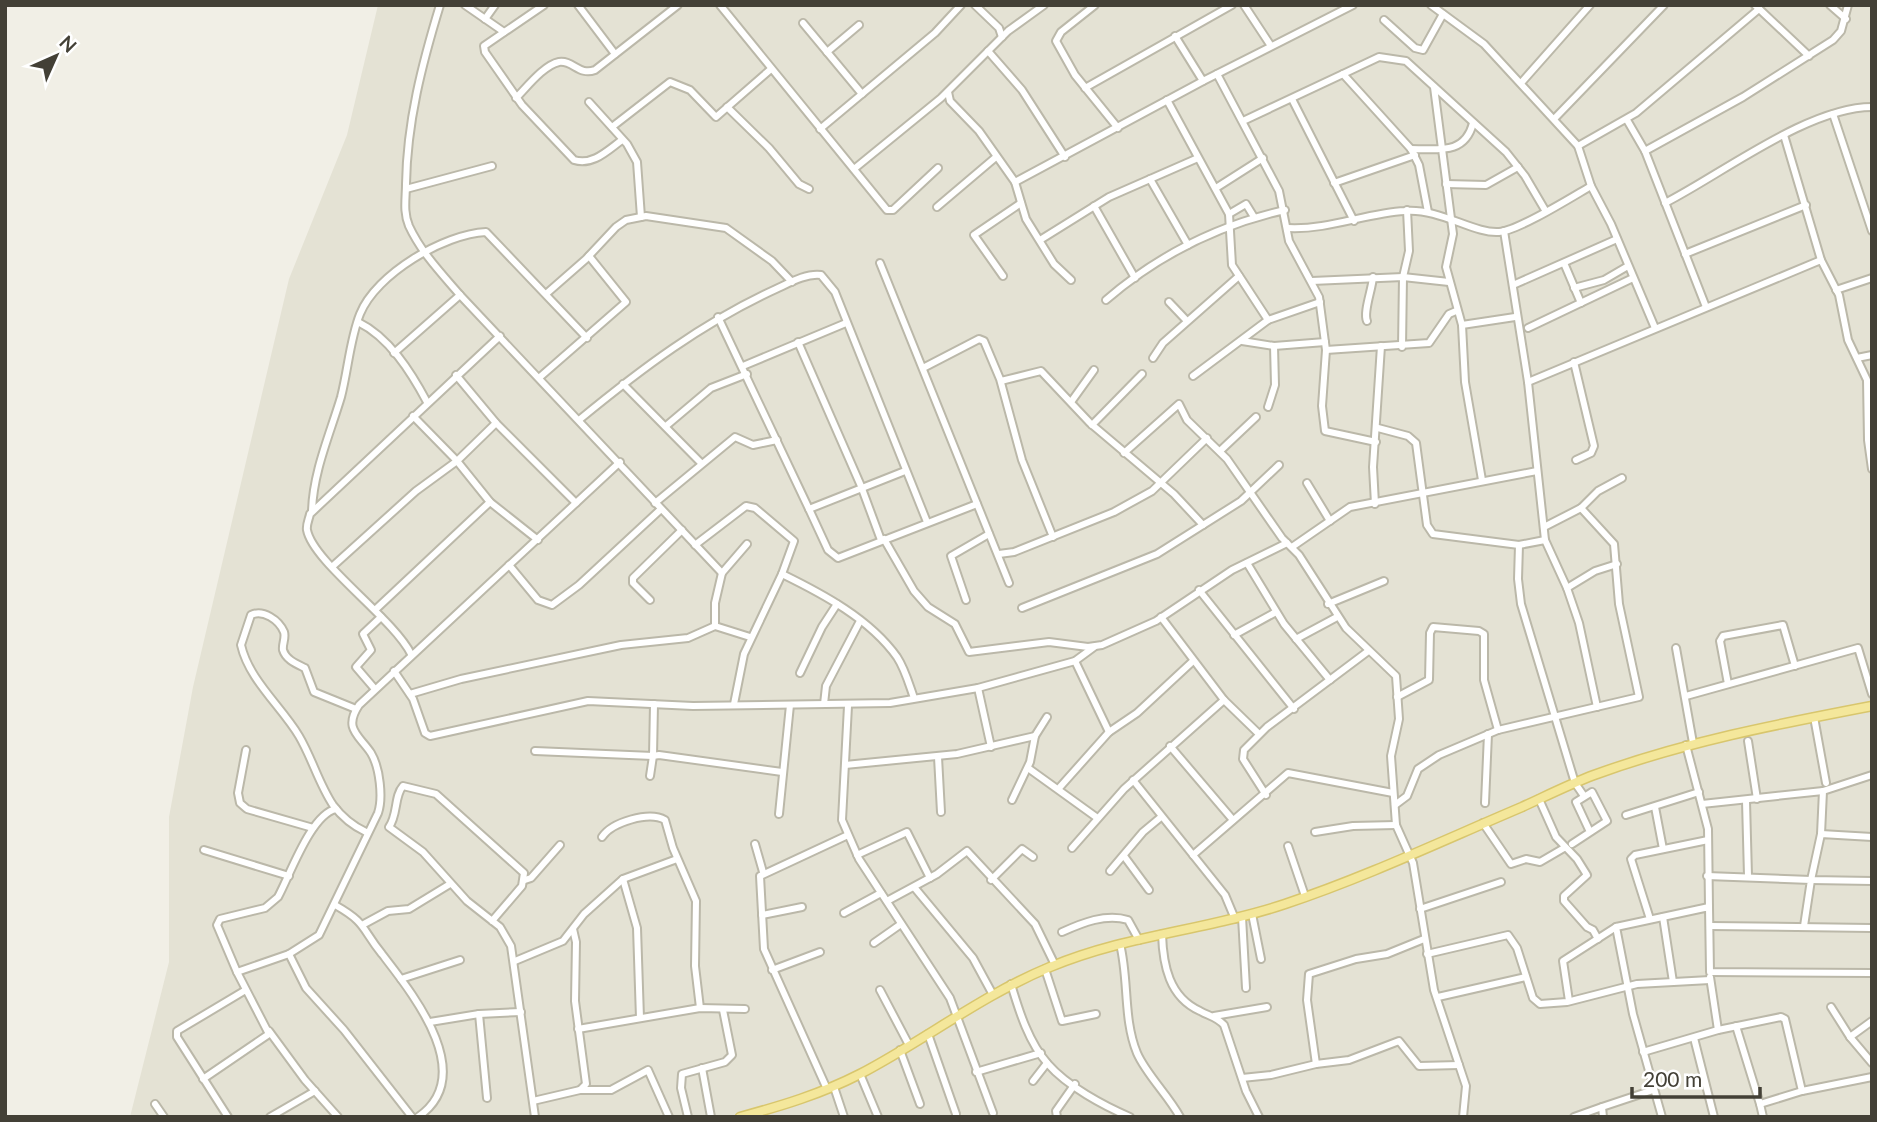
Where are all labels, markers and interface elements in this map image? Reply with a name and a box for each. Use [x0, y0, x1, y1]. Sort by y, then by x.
north arrow [21, 21, 91, 91]
text: N [55, 30, 82, 57]
scale bar [1632, 1056, 1760, 1100]
text: 200 m [1643, 1066, 1702, 1091]

